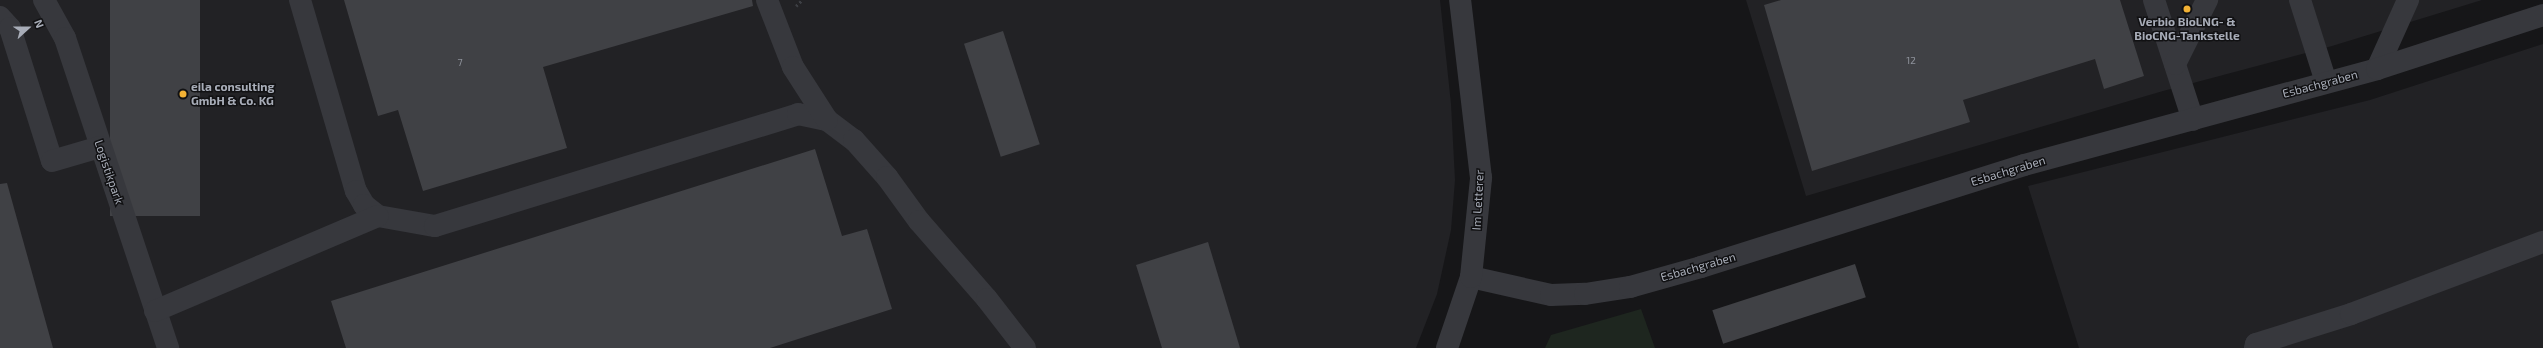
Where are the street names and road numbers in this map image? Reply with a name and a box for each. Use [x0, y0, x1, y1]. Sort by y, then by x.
street label: Esbachgraben [2281, 67, 2359, 101]
street label: Logistikpark [91, 138, 127, 206]
street label: Esbachgraben [1969, 153, 2047, 189]
street label: Im Letterer [1469, 169, 1487, 231]
street label: Esbachgraben [1659, 249, 1737, 285]

